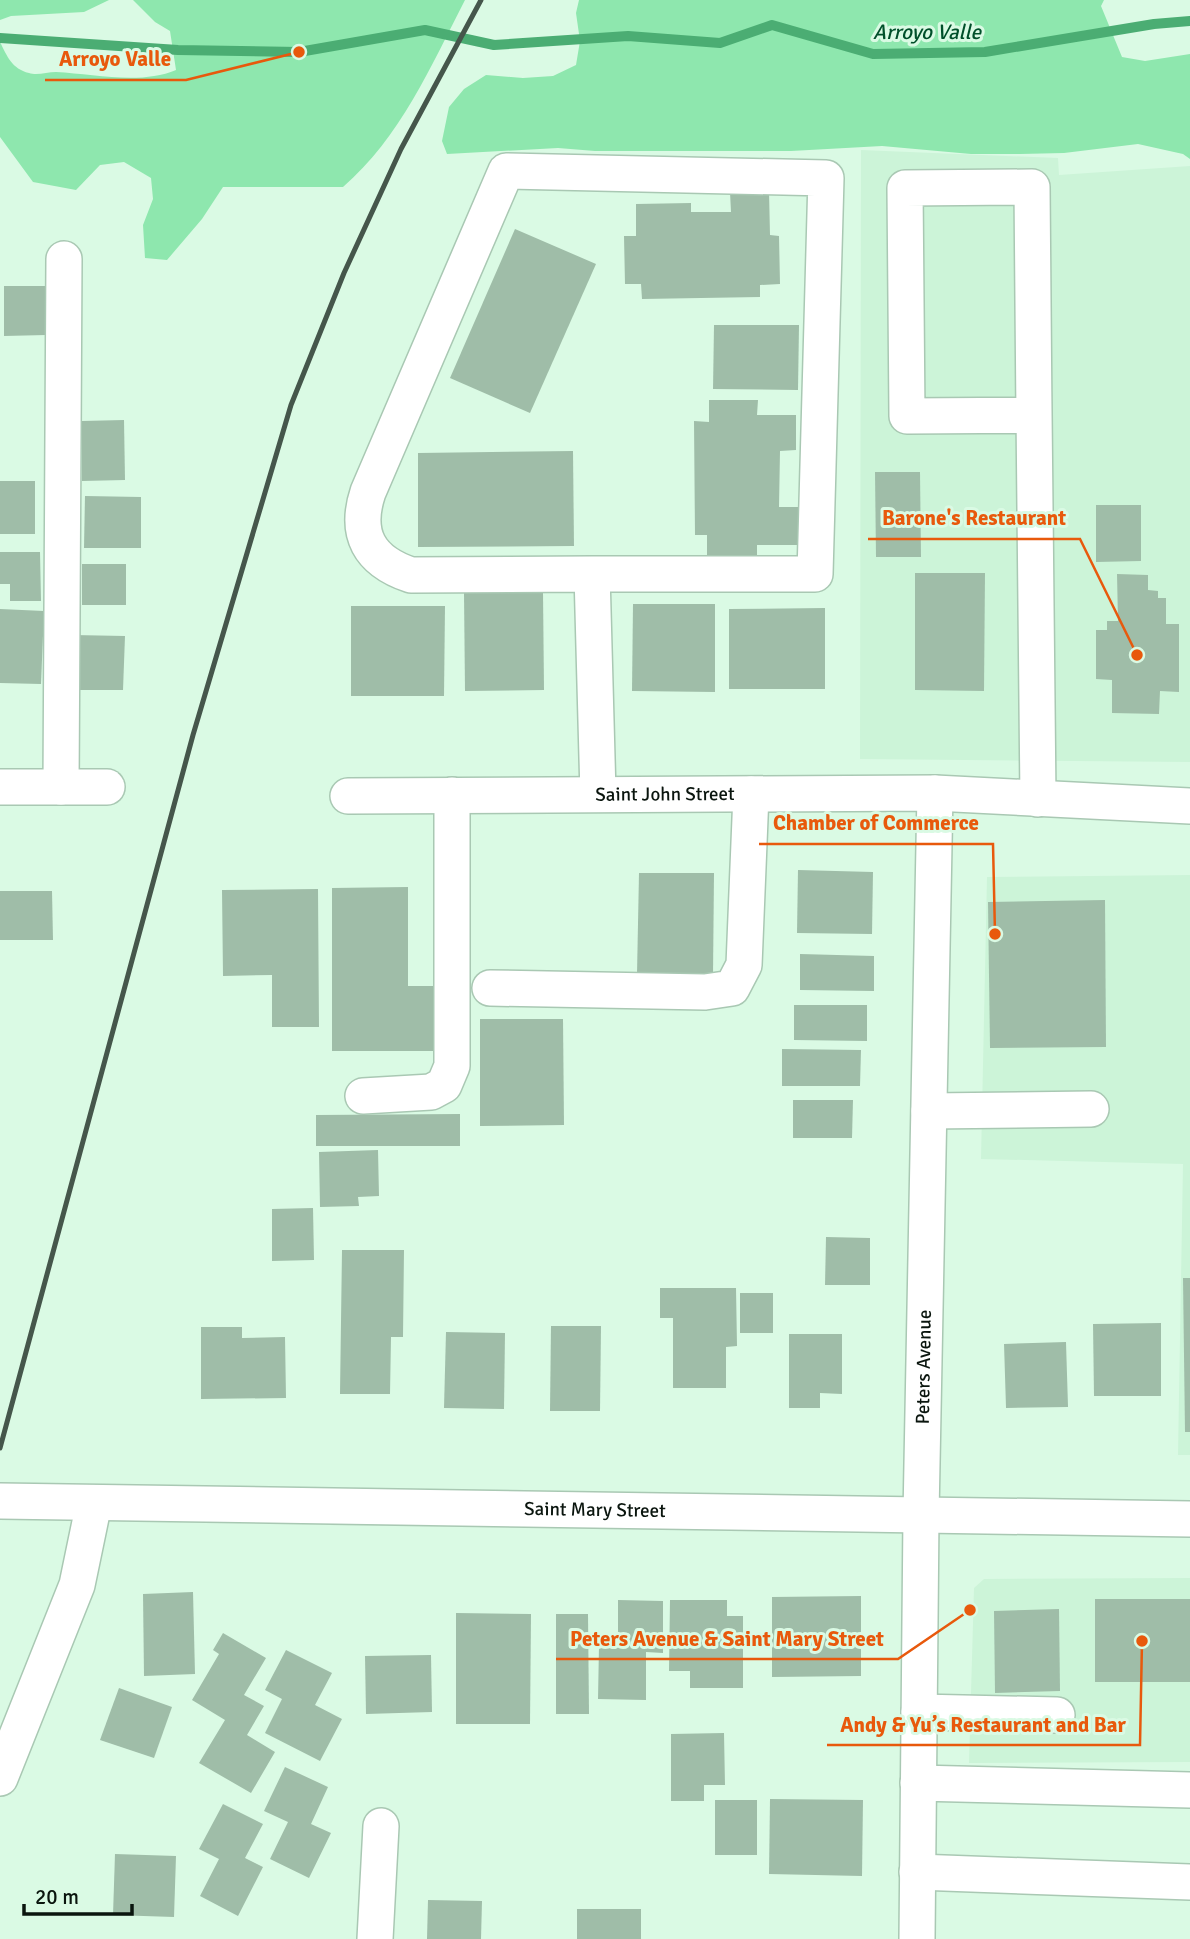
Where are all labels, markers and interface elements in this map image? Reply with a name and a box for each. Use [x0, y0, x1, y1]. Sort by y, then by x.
water label: Arroyo Valle [873, 19, 982, 45]
callout: Arroyo Valle [45, 38, 186, 80]
text: Arroyo Valle [59, 46, 171, 72]
callout: Barone's Restaurant [868, 497, 1080, 539]
text: Barone's Restaurant [882, 505, 1066, 531]
street label: Saint John Street [595, 782, 735, 807]
callout: Chamber of Commerce [759, 802, 993, 844]
text: Chamber of Commerce [773, 810, 979, 836]
street label: Peters Avenue [911, 1309, 937, 1425]
street label: Saint Mary Street [524, 1497, 666, 1523]
callout: Peters Avenue & Saint Mary Street [556, 1617, 898, 1659]
text: Peters Avenue & Saint Mary Street [570, 1626, 884, 1652]
callout: Andy & Yu’s Restaurant and Bar [827, 1703, 1140, 1745]
text: Andy & Yu’s Restaurant and Bar [840, 1712, 1127, 1738]
scale bar [24, 1872, 133, 1916]
text: 20 m [35, 1884, 79, 1910]

